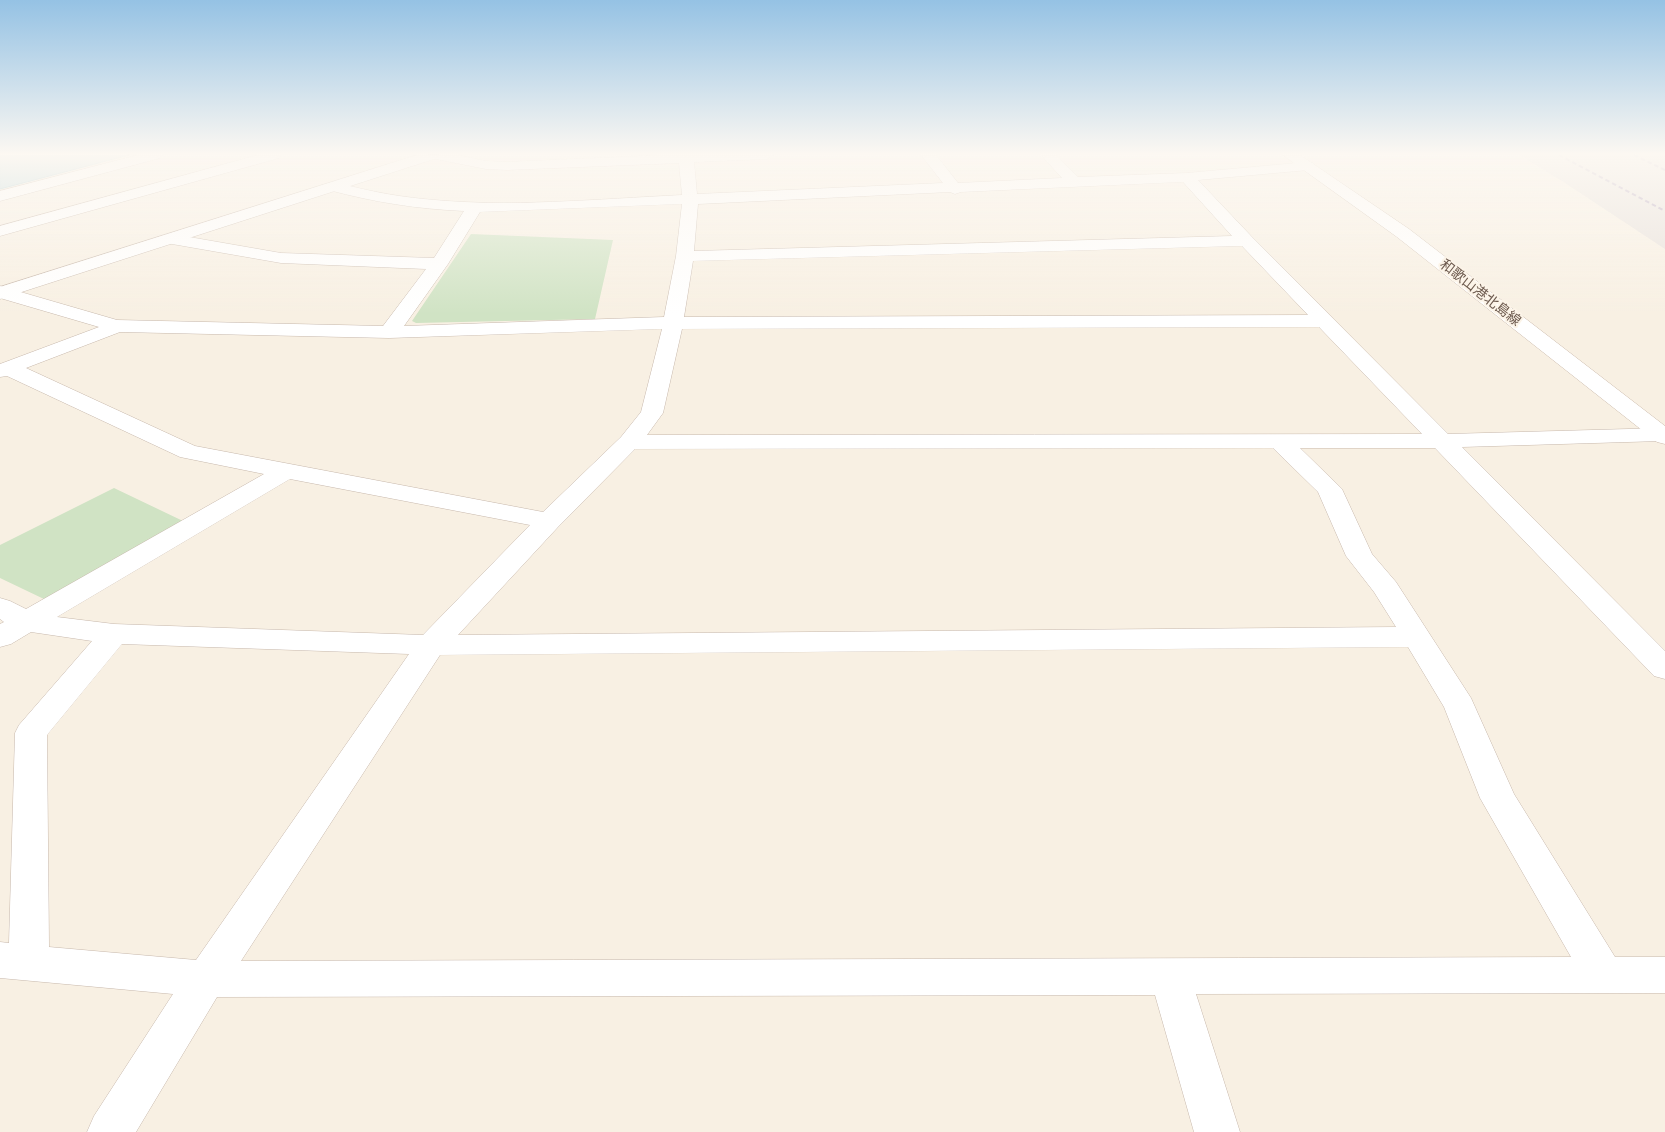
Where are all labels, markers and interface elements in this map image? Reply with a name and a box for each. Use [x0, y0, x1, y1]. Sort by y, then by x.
street label: 和歌山港北島線 [1436, 256, 1524, 330]

